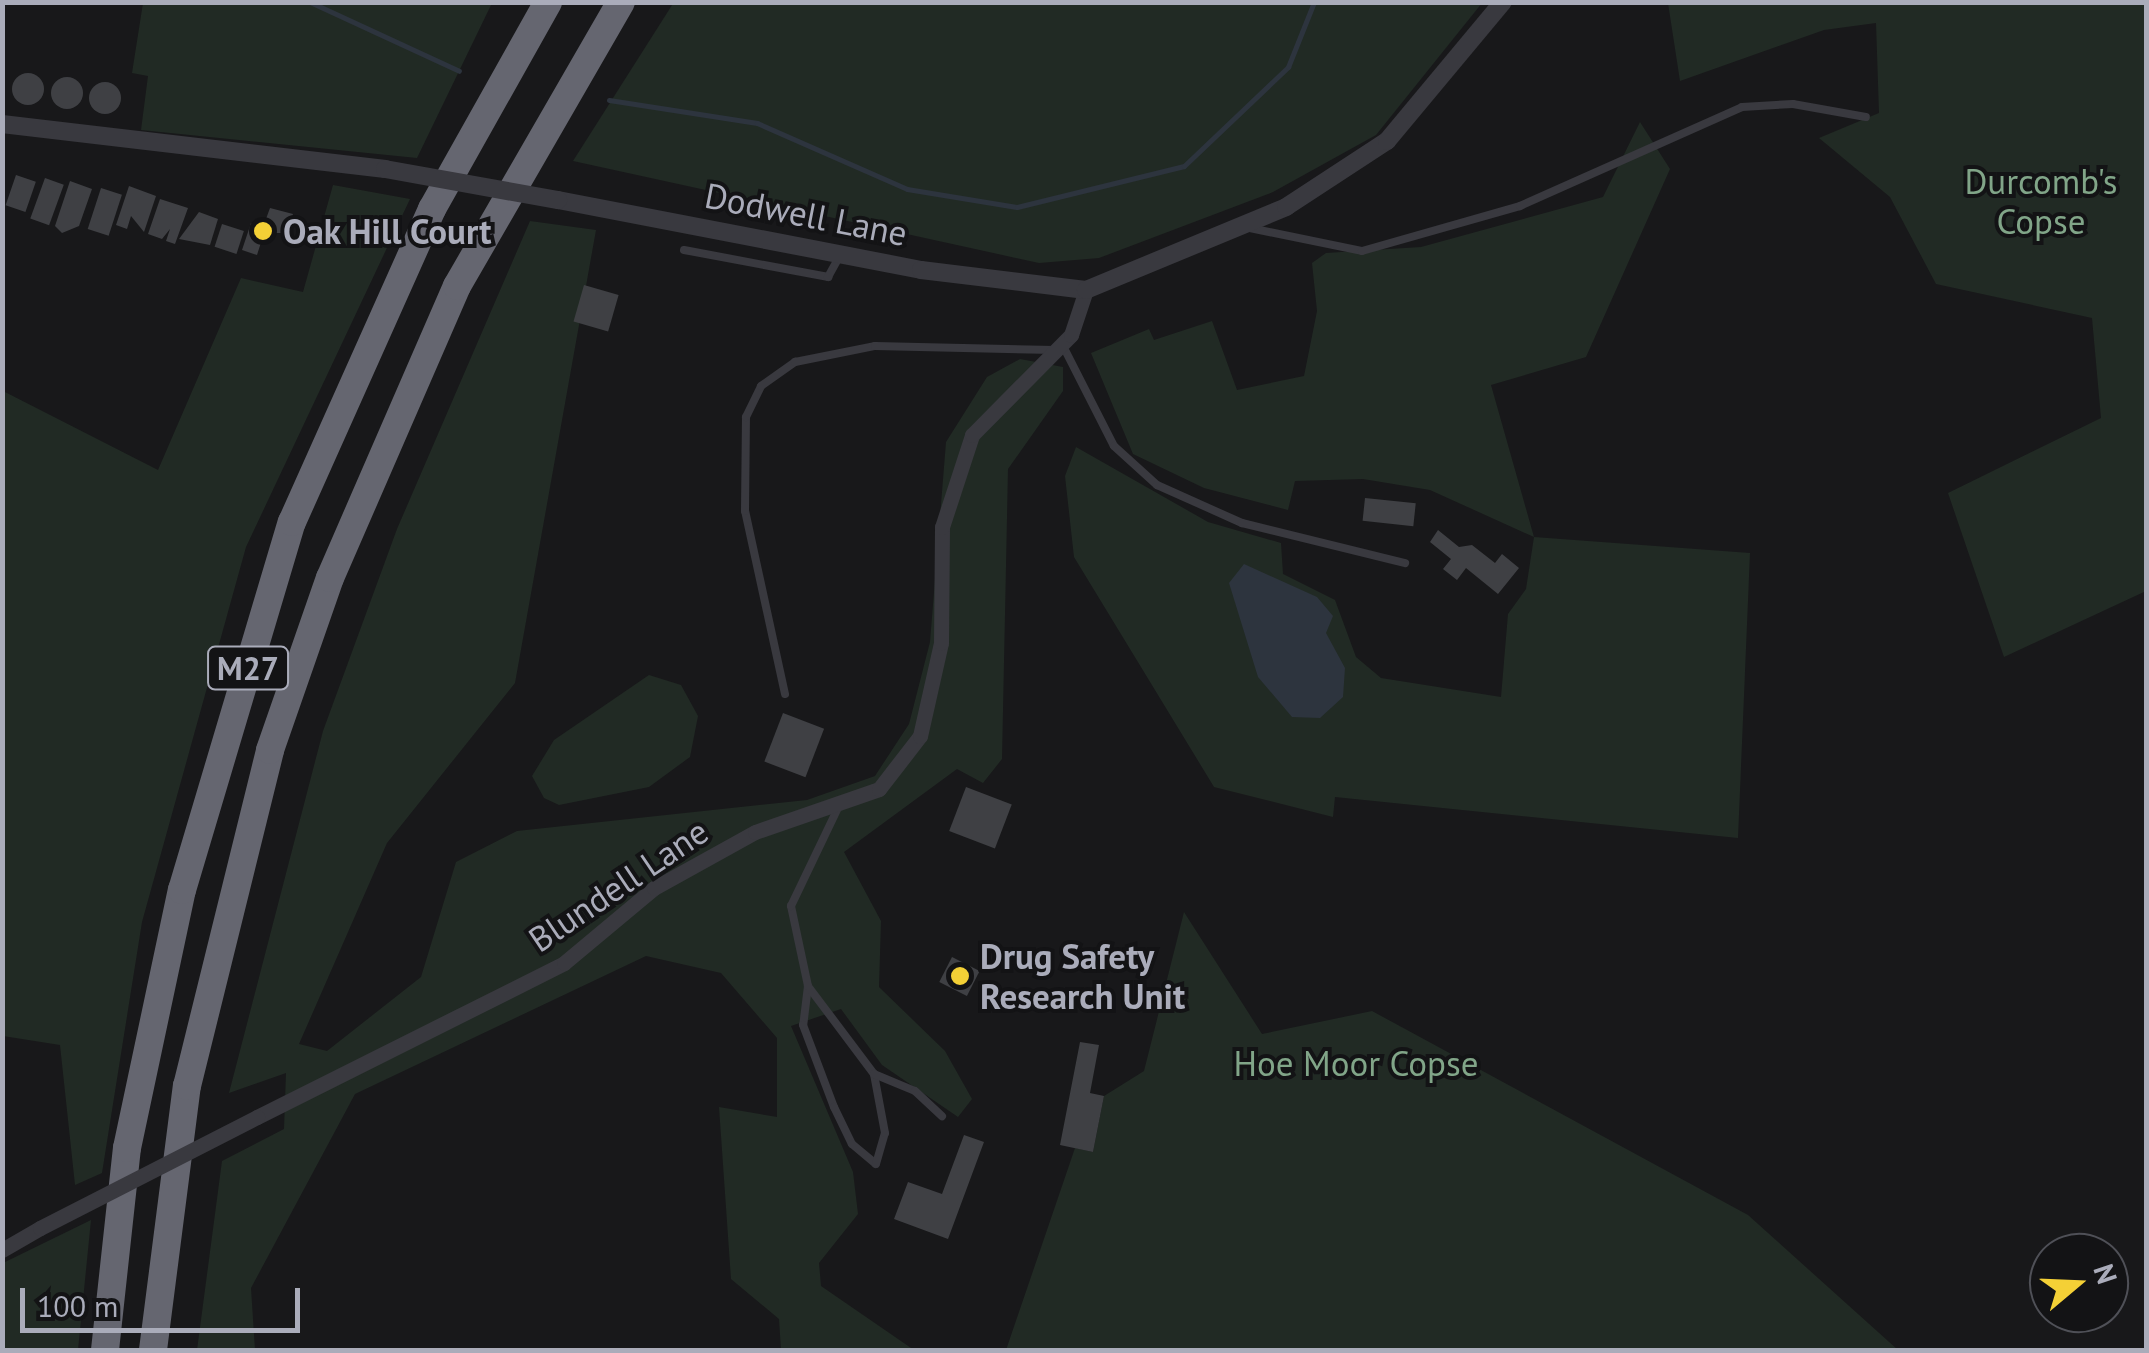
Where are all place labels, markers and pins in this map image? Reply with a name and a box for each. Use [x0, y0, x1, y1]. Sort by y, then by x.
place label: Oak Hill Court [283, 210, 493, 252]
marker: Oak Hill Court [252, 220, 274, 242]
place label: Drug Safety Research Unit [980, 935, 1185, 1017]
marker: Drug Safety Research Unit [949, 965, 971, 987]

